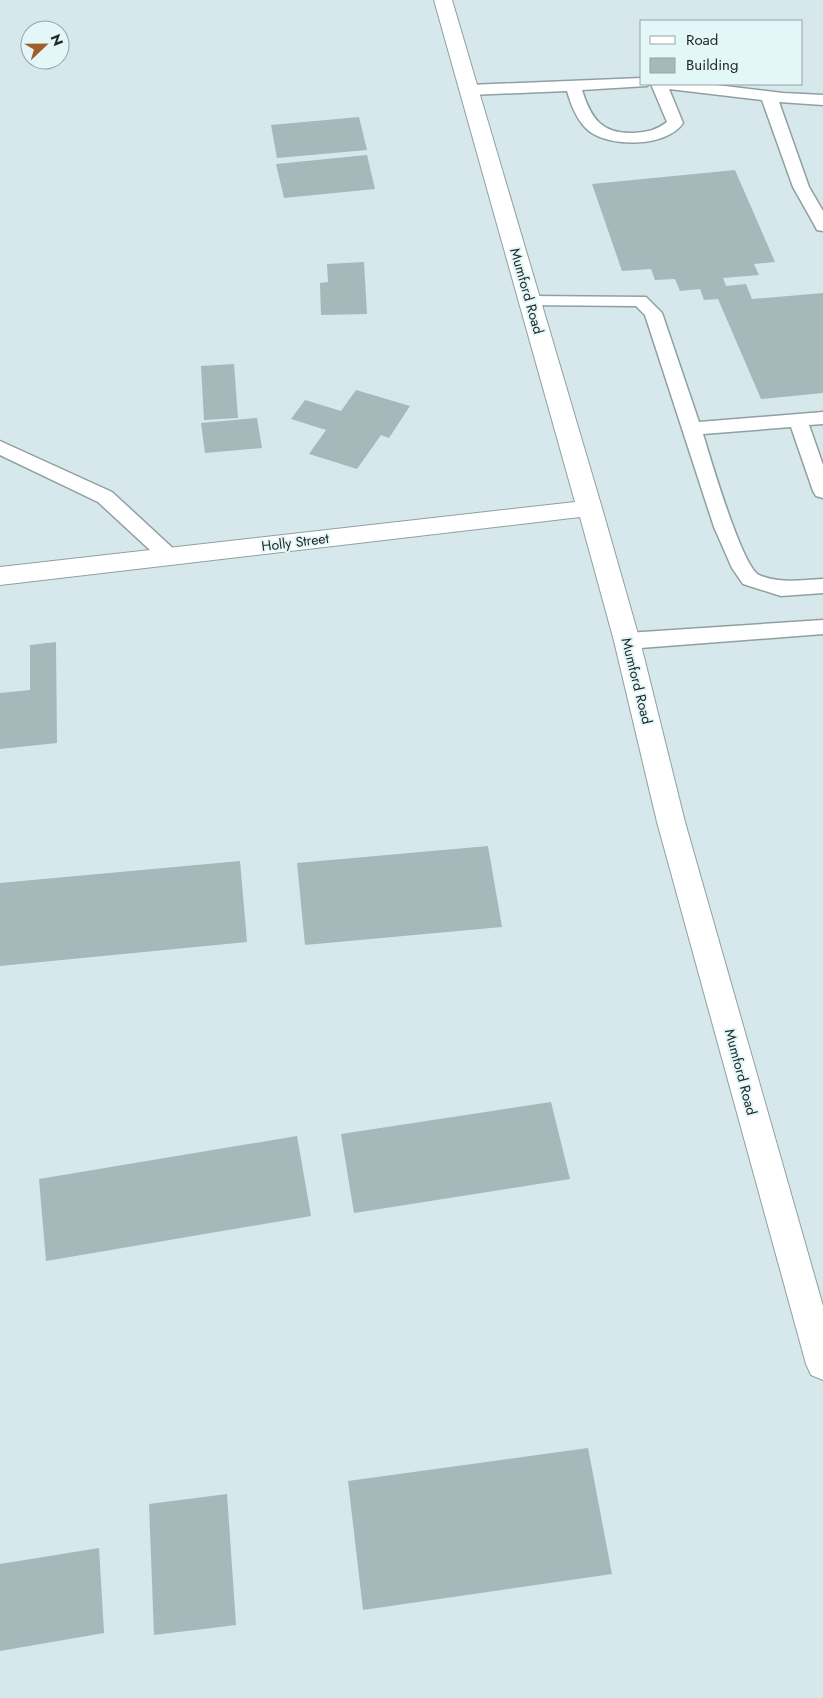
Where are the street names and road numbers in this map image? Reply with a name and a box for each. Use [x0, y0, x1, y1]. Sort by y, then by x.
street label: Mumford Road [505, 246, 549, 336]
street label: Holly Street [260, 528, 331, 556]
street label: Mumford Road [617, 636, 657, 726]
street label: Mumford Road [720, 1027, 762, 1117]

